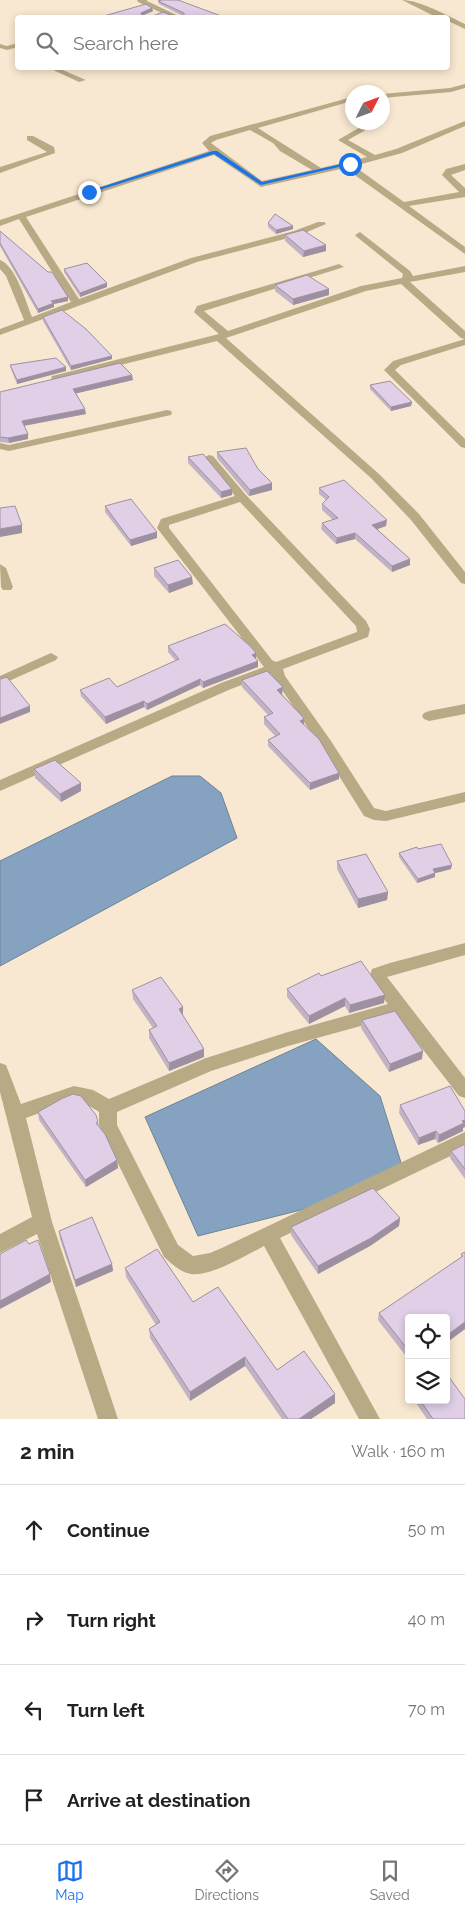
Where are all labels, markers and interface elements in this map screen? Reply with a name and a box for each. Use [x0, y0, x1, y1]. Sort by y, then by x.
search box [15, 15, 450, 70]
icon: search [33, 29, 61, 57]
text: Search here [73, 32, 179, 54]
north arrow [345, 85, 390, 130]
route start [339, 153, 362, 176]
route end [78, 181, 101, 204]
map controls [405, 1314, 450, 1404]
button: locate [405, 1314, 450, 1359]
button: layers [405, 1359, 450, 1404]
text: 2 min [20, 1439, 74, 1464]
text: Walk · 160 m [351, 1442, 445, 1461]
icon: ahead [20, 1516, 48, 1544]
text: Continue [67, 1519, 150, 1541]
text: 50 m [408, 1520, 445, 1539]
icon: right [20, 1606, 48, 1634]
text: Turn right [67, 1609, 156, 1631]
text: 40 m [408, 1610, 445, 1629]
icon: left [20, 1696, 48, 1724]
text: Turn left [67, 1699, 144, 1721]
text: 70 m [408, 1700, 445, 1719]
icon: arrive [20, 1786, 48, 1814]
text: Arrive at destination [67, 1789, 251, 1811]
tab: Map [55, 1857, 84, 1903]
tab: Directions [194, 1857, 259, 1903]
tab: Saved [370, 1857, 410, 1903]

